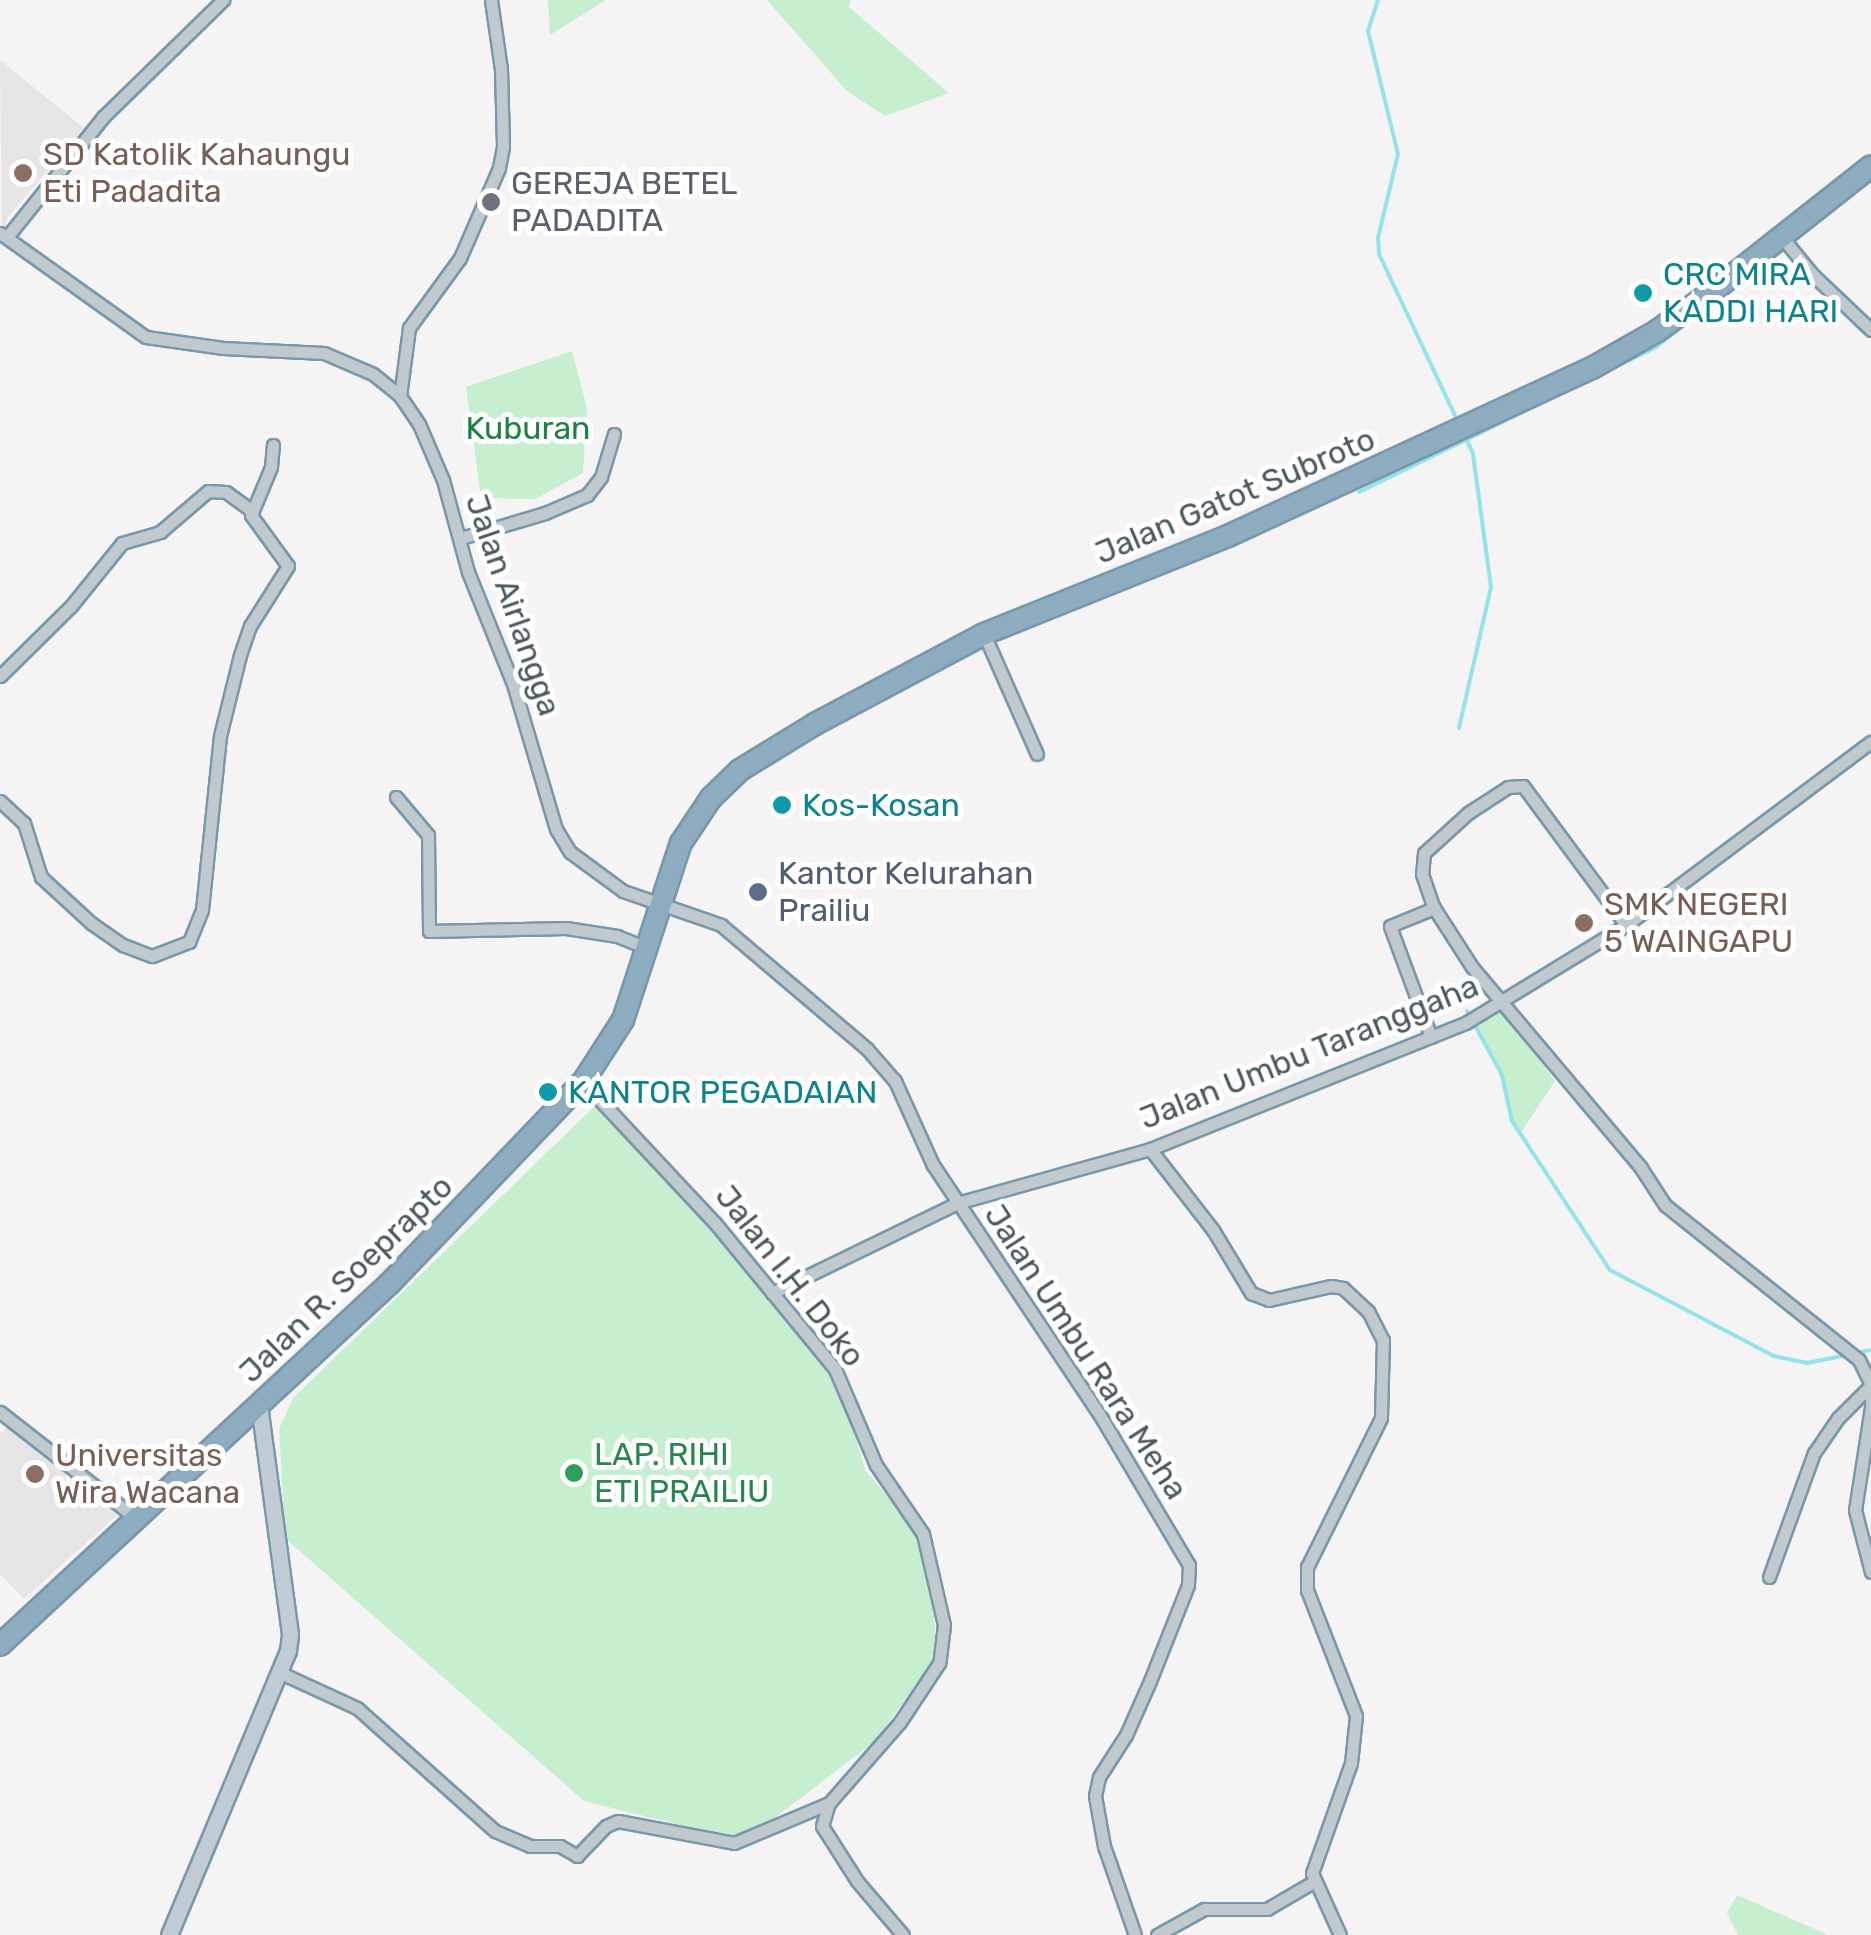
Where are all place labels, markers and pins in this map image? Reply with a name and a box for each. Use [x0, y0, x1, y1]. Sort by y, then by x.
place label: SD Katolik Kahaungu Eti Padadita [43, 136, 351, 211]
marker: SD Katolik Kahaungu Eti Padadita [12, 162, 34, 184]
place label: GEREJA BETEL PADADITA [511, 165, 738, 240]
marker: GEREJA BETEL PADADITA [480, 191, 502, 213]
place label: CRC MIRA KADDI HARI [1663, 256, 1838, 331]
marker: CRC MIRA KADDI HARI [1632, 282, 1654, 304]
place label: Kos-Kosan [802, 786, 960, 824]
marker: Kos-Kosan [771, 794, 793, 816]
place label: Kantor Kelurahan Prailiu [778, 855, 1034, 930]
marker: Kantor Kelurahan Prailiu [747, 881, 769, 903]
place label: SMK NEGERI 5 WAINGAPU [1604, 886, 1794, 961]
marker: SMK NEGERI 5 WAINGAPU [1573, 912, 1595, 934]
place label: KANTOR PEGADAIAN [568, 1073, 877, 1111]
marker: KANTOR PEGADAIAN [537, 1081, 559, 1103]
place label: LAP. RIHI ETI PRAILIU [594, 1436, 769, 1511]
place label: Universitas Wira Wacana [55, 1437, 241, 1512]
marker: LAP. RIHI ETI PRAILIU [563, 1462, 585, 1484]
marker: Universitas Wira Wacana [24, 1463, 46, 1485]

